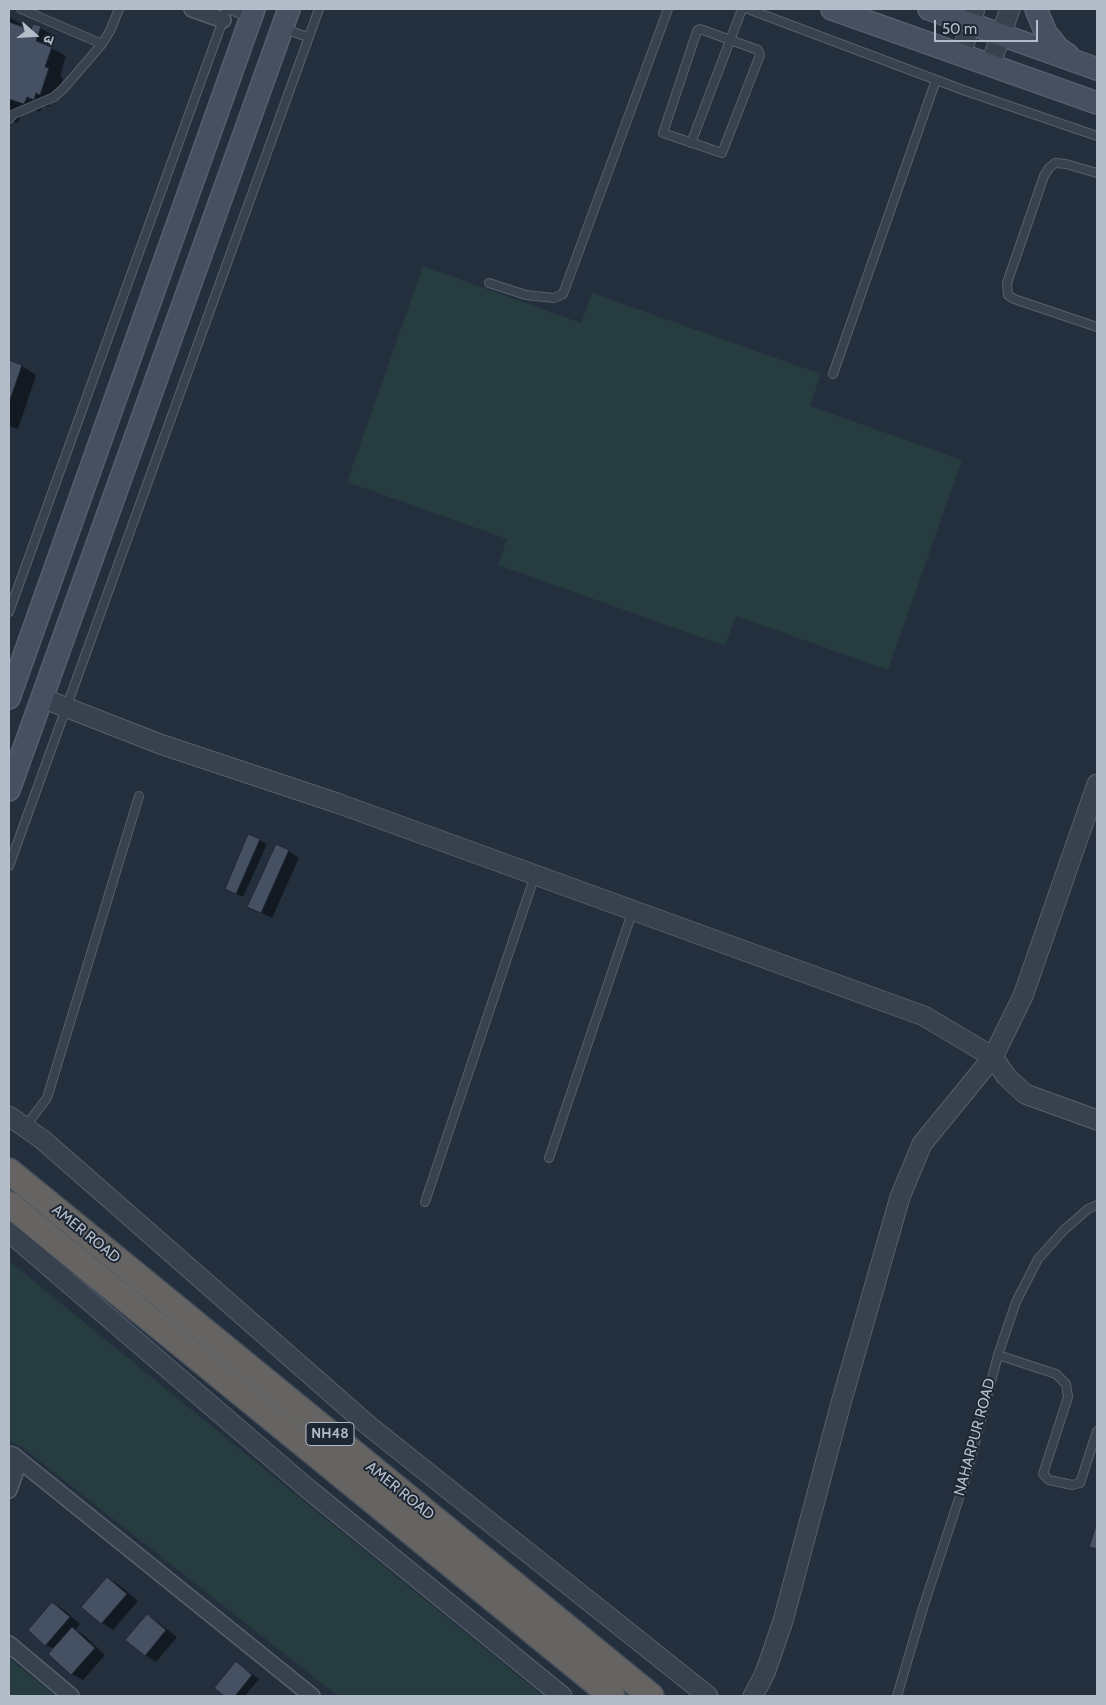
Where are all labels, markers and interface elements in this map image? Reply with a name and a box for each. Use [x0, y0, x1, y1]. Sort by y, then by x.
north arrow [10, 10, 60, 60]
scale bar [936, 10, 1040, 42]
text: 50 m [942, 20, 977, 38]
text: उ [39, 33, 59, 47]
street label: AMER ROAD [48, 1201, 124, 1267]
street label: NAHARPUR ROAD [951, 1376, 999, 1498]
road number: NH48 [306, 1422, 354, 1446]
street label: AMER ROAD [362, 1458, 438, 1524]

